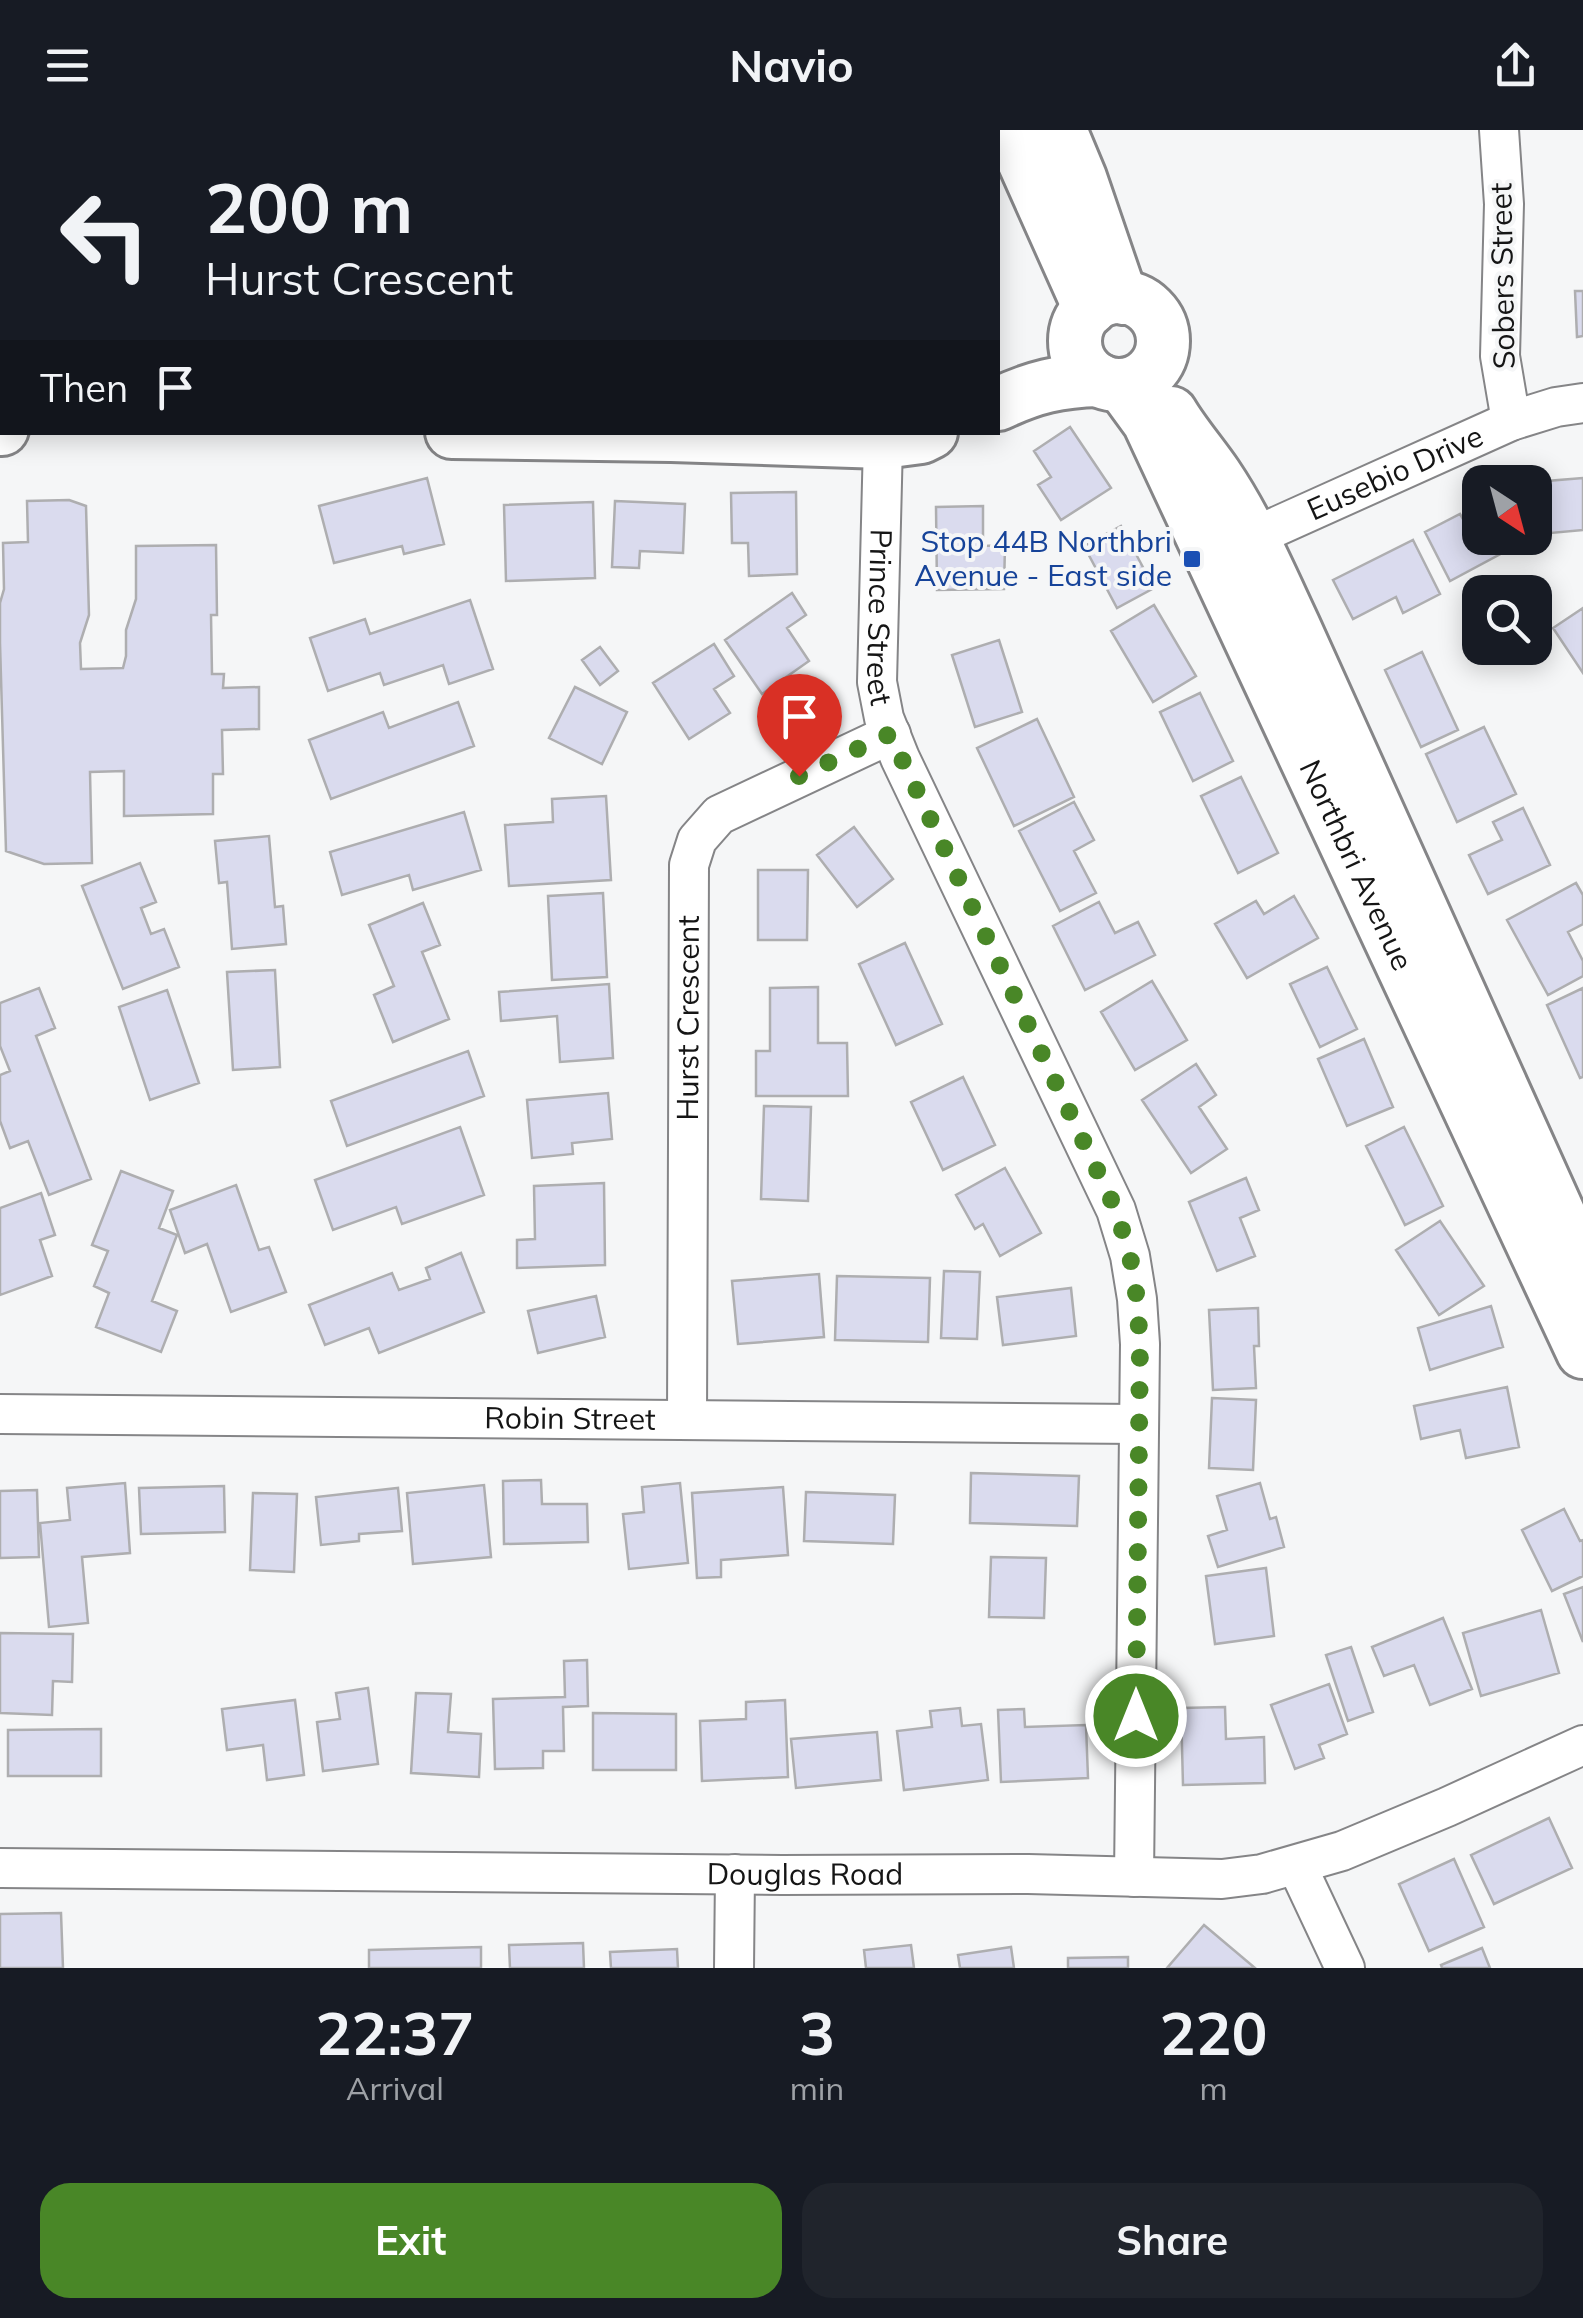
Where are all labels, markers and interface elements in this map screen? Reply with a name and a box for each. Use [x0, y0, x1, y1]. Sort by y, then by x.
text: Navio [729, 37, 854, 93]
icon: menu [40, 38, 95, 93]
icon: share [1488, 38, 1543, 93]
text: 200 m [205, 163, 413, 251]
icon: left [40, 170, 170, 300]
street label: Sobers Street [1481, 182, 1523, 370]
text: Hurst Crescent [205, 250, 513, 306]
icon: arrive [148, 360, 203, 415]
text: Then [40, 364, 128, 412]
street label: Eusebio Drive [1301, 416, 1489, 528]
north arrow [1462, 465, 1552, 555]
map controls [1462, 465, 1552, 665]
place label: Stop 44B Northbri Avenue - East side [914, 522, 1172, 594]
street label: Prince Street [859, 528, 901, 708]
marker: Stop 44B Northbri Avenue - East side [1181, 548, 1203, 570]
button: search [1462, 575, 1552, 665]
pin [757, 674, 842, 777]
icon: arrive [772, 689, 827, 744]
street label: Northbri Avenue [1291, 754, 1422, 976]
street label: Hurst Crescent [668, 915, 707, 1121]
street label: Robin Street [484, 1398, 656, 1438]
position arrow [1084, 1664, 1188, 1768]
street label: Douglas Road [707, 1854, 903, 1893]
text: 22:37 [315, 1995, 474, 2070]
text: 3 [799, 1995, 835, 2070]
text: 220 [1160, 1995, 1268, 2070]
text: Arrival [346, 2068, 444, 2108]
text: min [790, 2068, 844, 2108]
text: m [1200, 2068, 1228, 2108]
button: Exit [40, 2183, 782, 2298]
button: Share [802, 2183, 1543, 2298]

